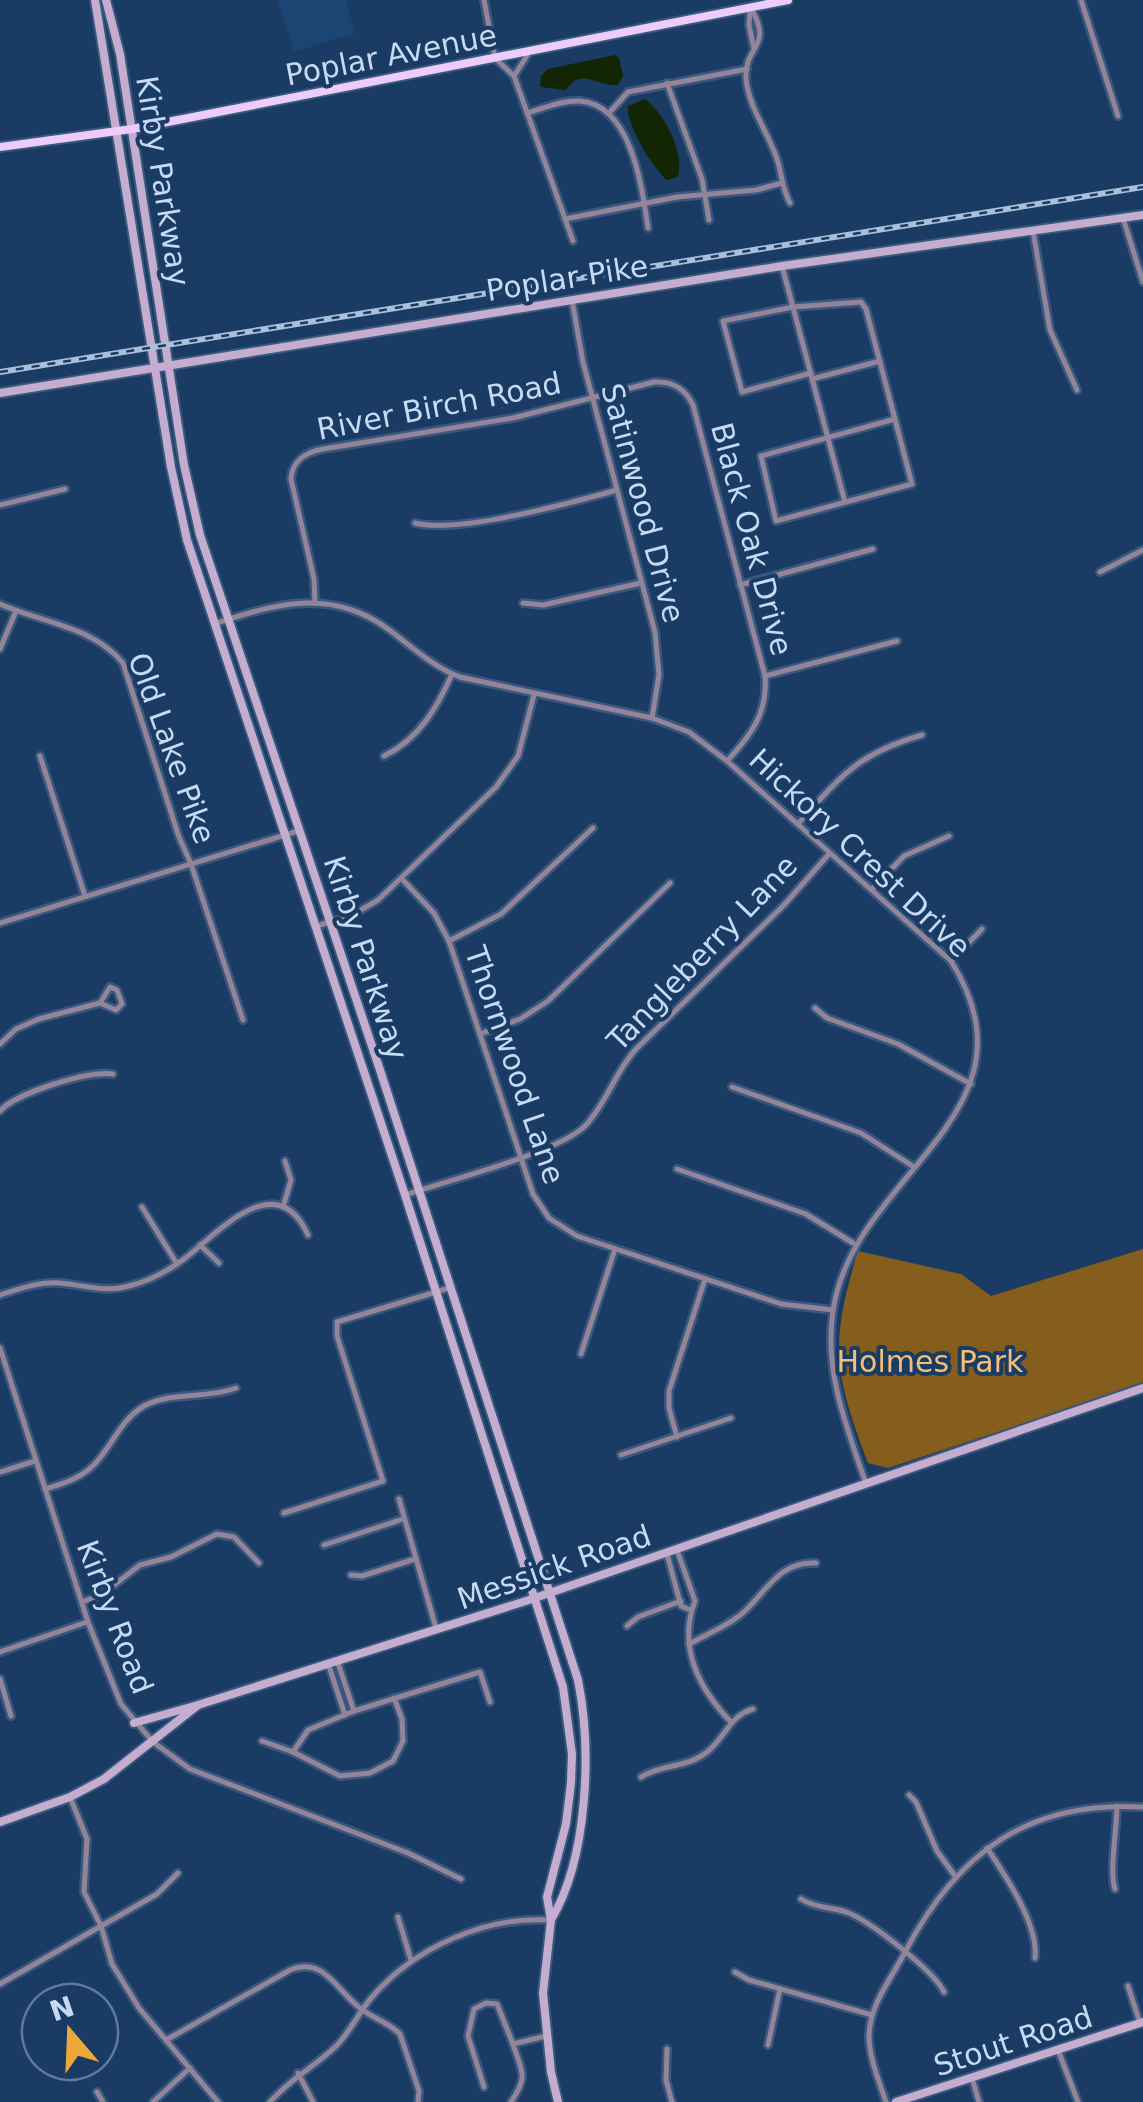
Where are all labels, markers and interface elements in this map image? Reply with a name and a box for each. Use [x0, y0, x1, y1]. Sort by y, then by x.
street label: Poplar Avenue [282, 17, 500, 93]
street label: Kirby Parkway [129, 73, 197, 289]
street label: Poplar Pike [483, 248, 651, 308]
street label: River Birch Road [314, 365, 564, 447]
street label: Satinwood Drive [594, 379, 692, 627]
street label: Black Oak Drive [704, 419, 800, 659]
street label: Old Lake Pike [121, 648, 223, 848]
street label: Hickory Crest Drive [742, 741, 978, 965]
street label: Tangleberry Lane [599, 848, 804, 1059]
street label: Kirby Parkway [317, 852, 415, 1064]
street label: Thornwood Lane [458, 941, 572, 1188]
park label: Holmes Park [837, 1344, 1024, 1379]
street label: Messick Road [453, 1517, 655, 1617]
street label: Kirby Road [70, 1535, 160, 1699]
north arrow [20, 1982, 120, 2082]
text: N [46, 1989, 78, 2028]
street label: Stout Road [929, 1999, 1097, 2083]

